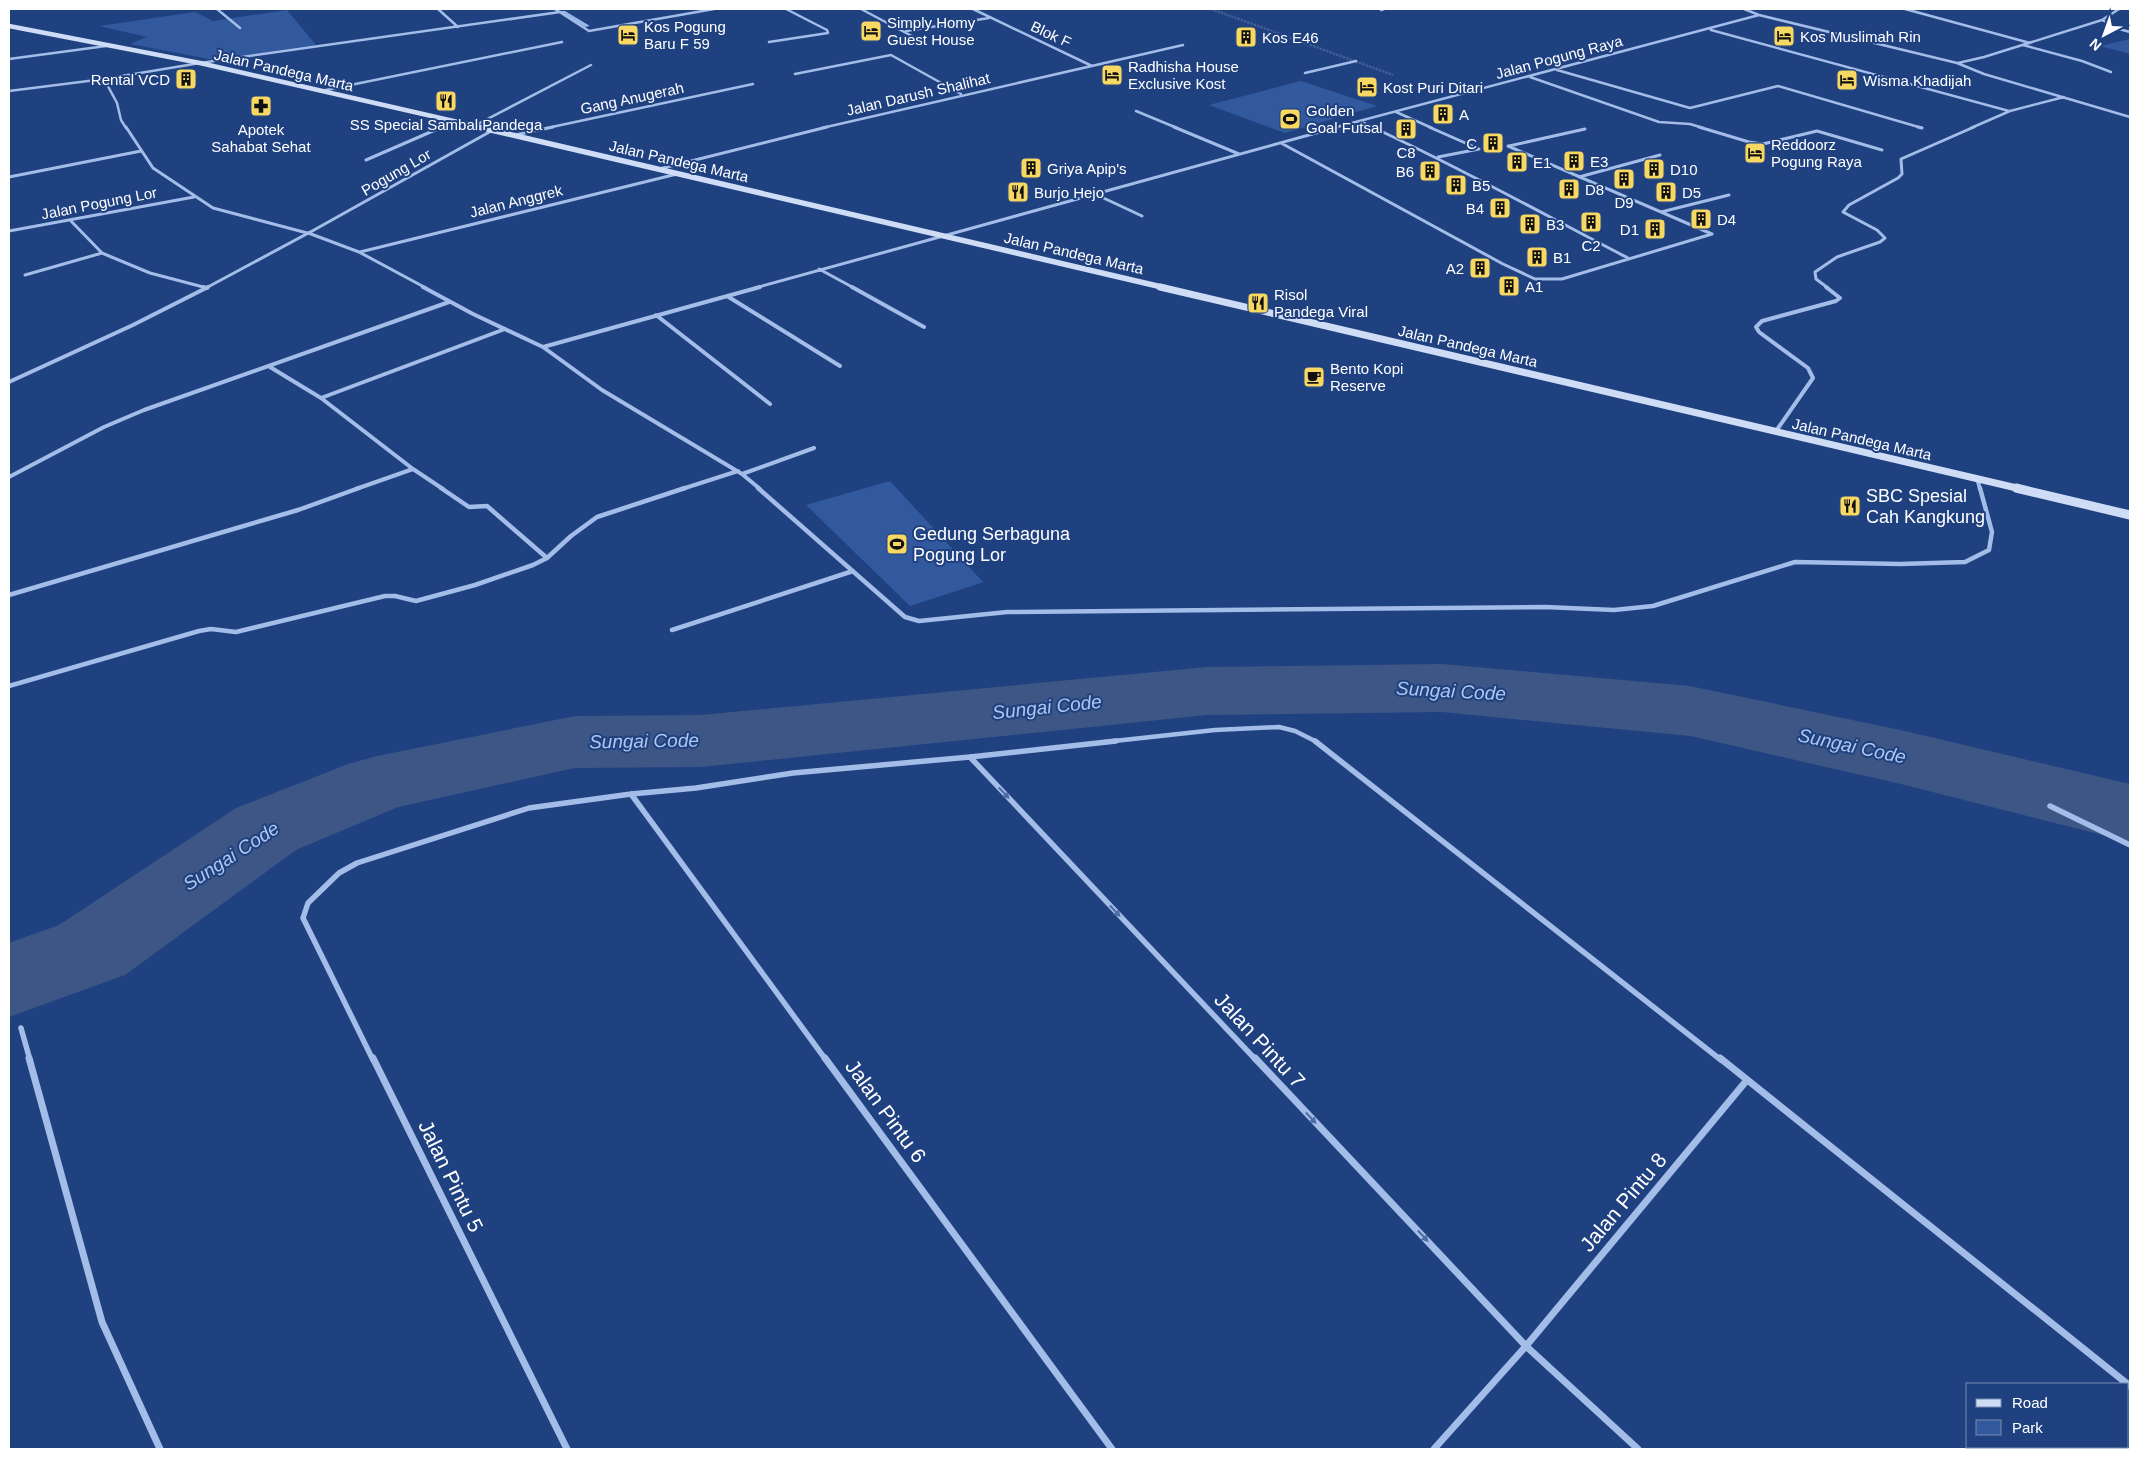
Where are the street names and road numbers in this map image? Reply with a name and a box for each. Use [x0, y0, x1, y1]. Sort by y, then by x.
street label: Blok F [1028, 17, 1074, 51]
street label: Jalan Pogung Raya [1494, 32, 1625, 82]
street label: Jalan Pandega Marta [213, 46, 356, 94]
street label: Jalan Darush Shalihat [845, 69, 992, 119]
street label: Gang Anugerah [579, 79, 685, 117]
street label: Jalan Pandega Marta [608, 137, 751, 185]
street label: Pogung Lor [358, 145, 434, 199]
street label: Jalan Anggrek [468, 181, 565, 221]
street label: Jalan Pogung Lor [40, 183, 158, 223]
street label: Jalan Pandega Marta [1003, 229, 1146, 277]
street label: Jalan Pandega Marta [1397, 322, 1540, 370]
street label: Jalan Pandega Marta [1791, 415, 1934, 463]
street label: Jalan Pintu 7 [1210, 988, 1310, 1092]
street label: Jalan Pintu 6 [841, 1055, 931, 1167]
street label: Jalan Pintu 5 [414, 1116, 488, 1236]
street label: Jalan Pintu 8 [1575, 1148, 1671, 1256]

